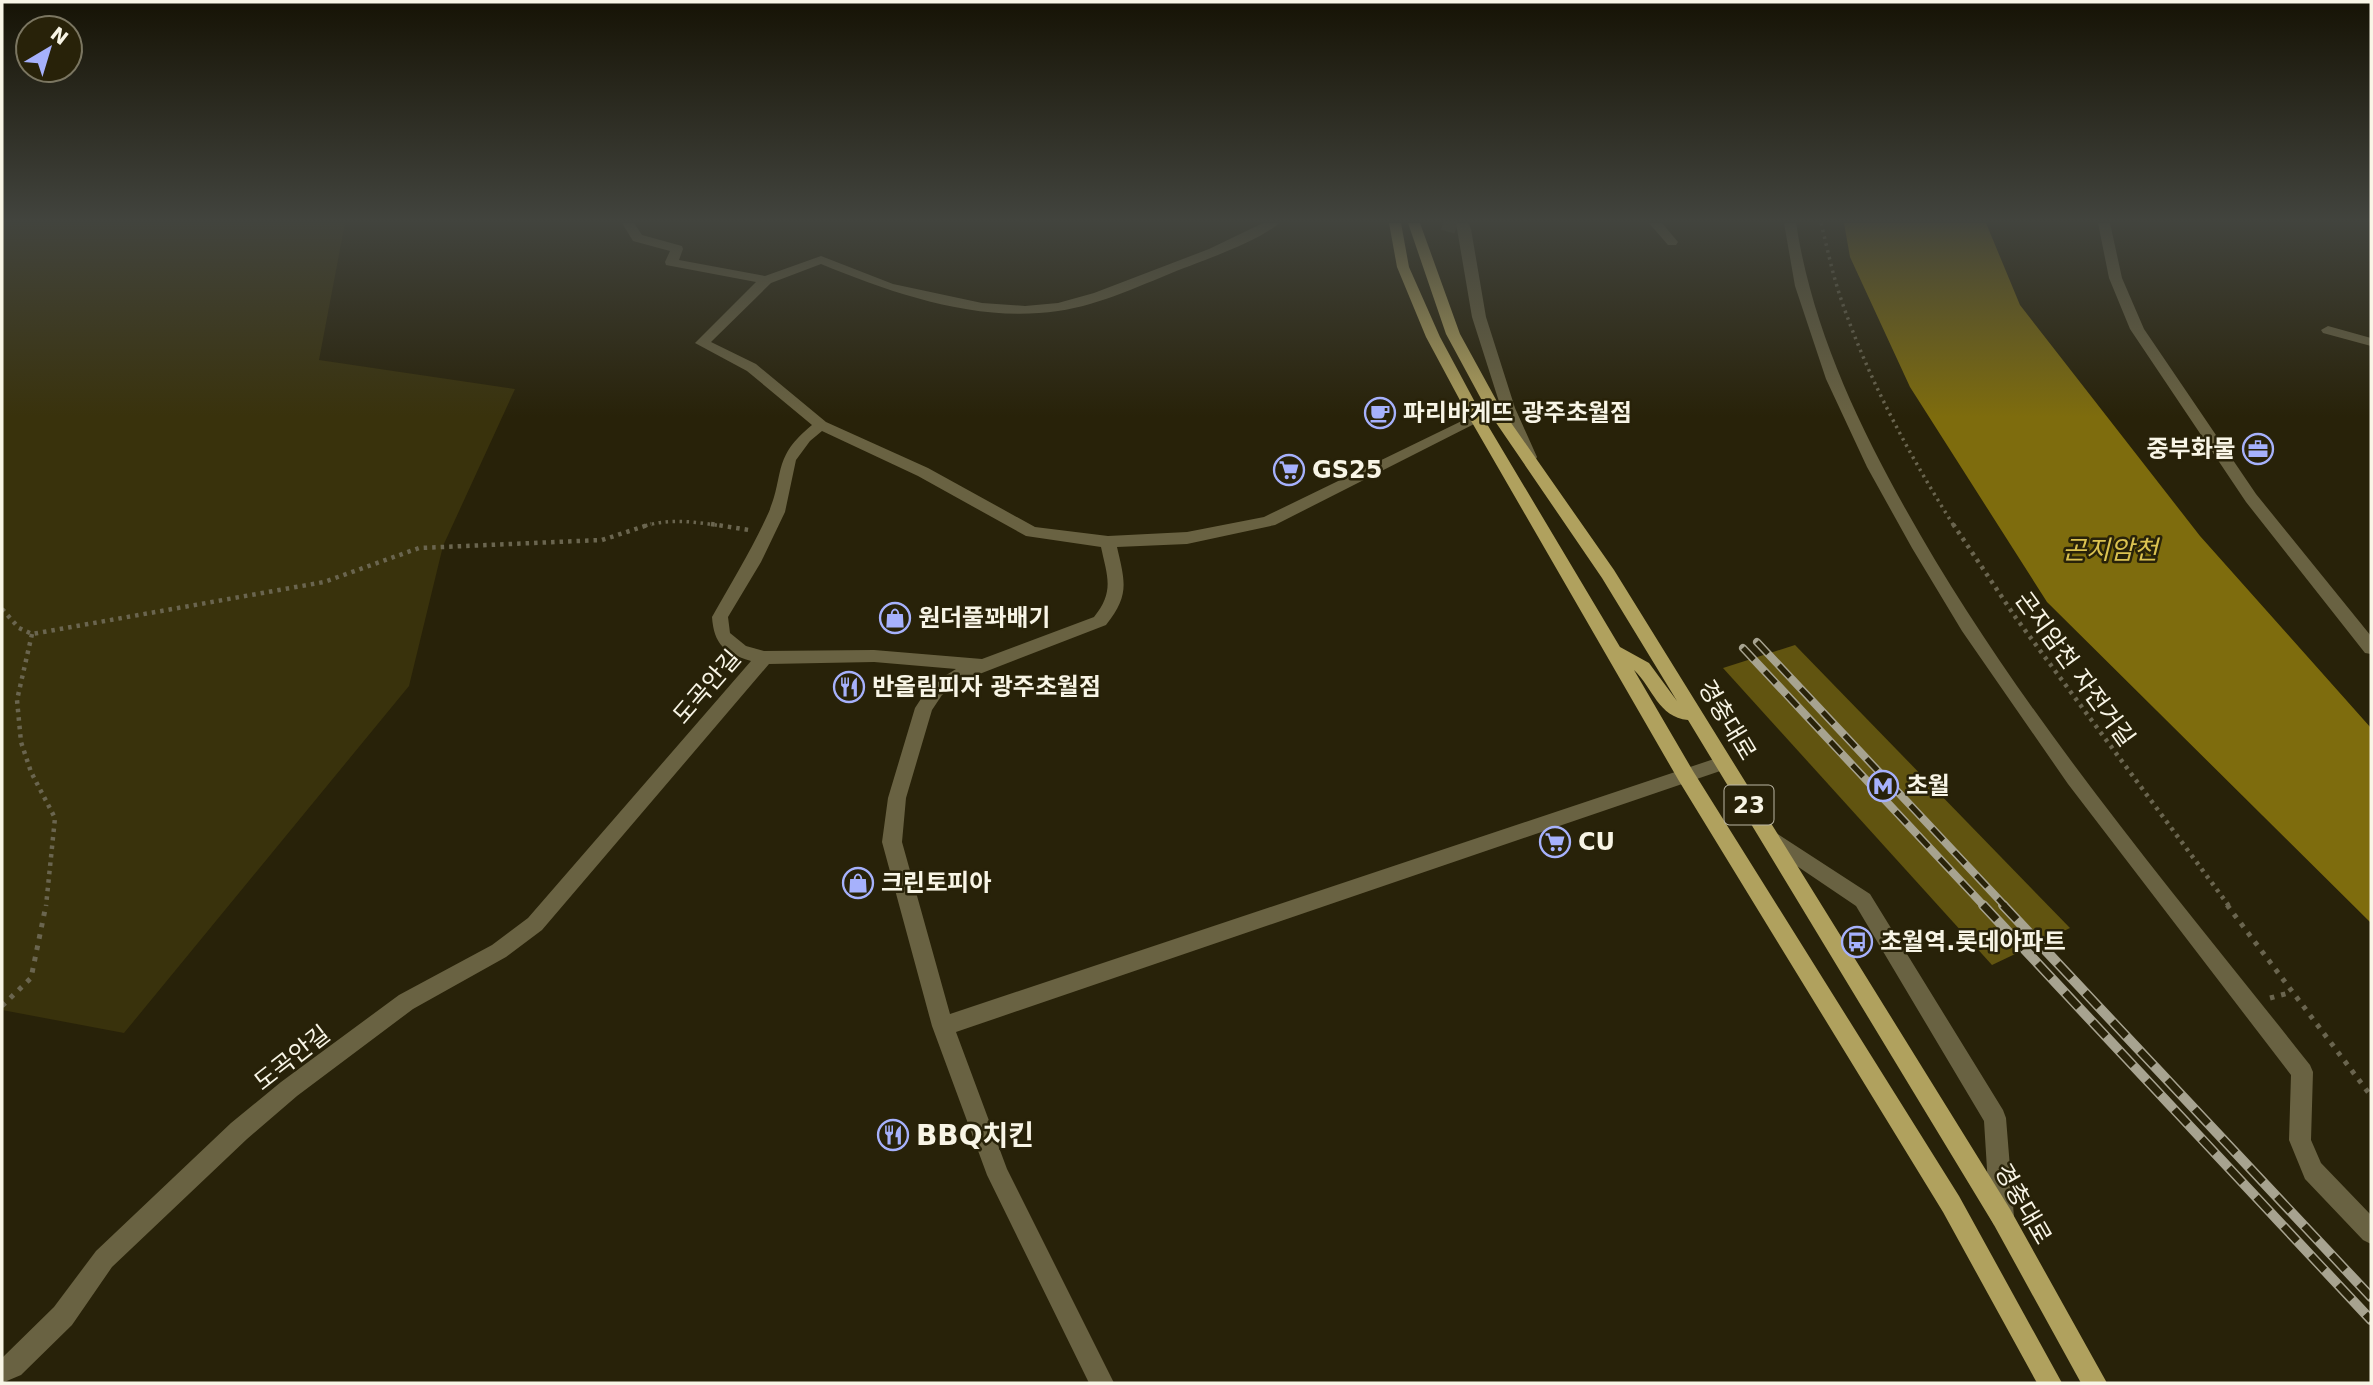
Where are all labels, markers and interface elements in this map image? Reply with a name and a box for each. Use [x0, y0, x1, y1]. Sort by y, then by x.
north arrow [14, 14, 84, 84]
text: N [46, 22, 73, 49]
cafe icon: 파리바게뜨 광주초월점 [1363, 396, 1397, 430]
place label: 파리바게뜨 광주초월점 [1403, 399, 1632, 427]
office icon: 중부화물 [2241, 432, 2275, 466]
place label: 중부화물 [2147, 435, 2235, 463]
supermarket icon: GS25 [1272, 453, 1306, 487]
place label: GS25 [1312, 456, 1382, 484]
water label: 곤지암천 [2062, 535, 2161, 565]
street label: 곤지암천 자전거길 [2010, 586, 2140, 752]
shop icon: 원더풀꽈배기 [878, 601, 912, 635]
place label: 원더풀꽈배기 [918, 604, 1050, 632]
street label: 도곡안길 [667, 644, 747, 730]
restaurant icon: 반올림피자 광주초월점 [832, 670, 866, 704]
place label: 반올림피자 광주초월점 [872, 673, 1101, 701]
street label: 경충대로 [1692, 675, 1762, 765]
metro station icon: 초월 [1866, 769, 1900, 803]
place label: 초월 [1906, 772, 1950, 800]
road number: 23 [1724, 786, 1774, 824]
supermarket icon: CU [1538, 825, 1572, 859]
place label: CU [1578, 828, 1615, 856]
shop icon: 크린토피아 [841, 866, 875, 900]
place label: 크린토피아 [881, 869, 991, 897]
bus stop icon: 초월역.롯데아파트 [1840, 925, 1874, 959]
place label: 초월역.롯데아파트 [1880, 928, 2066, 956]
street label: 도곡안길 [249, 1020, 335, 1096]
restaurant icon: BBQ치킨 [876, 1118, 910, 1152]
place label: BBQ치킨 [916, 1119, 1034, 1152]
street label: 경충대로 [1989, 1159, 2057, 1249]

